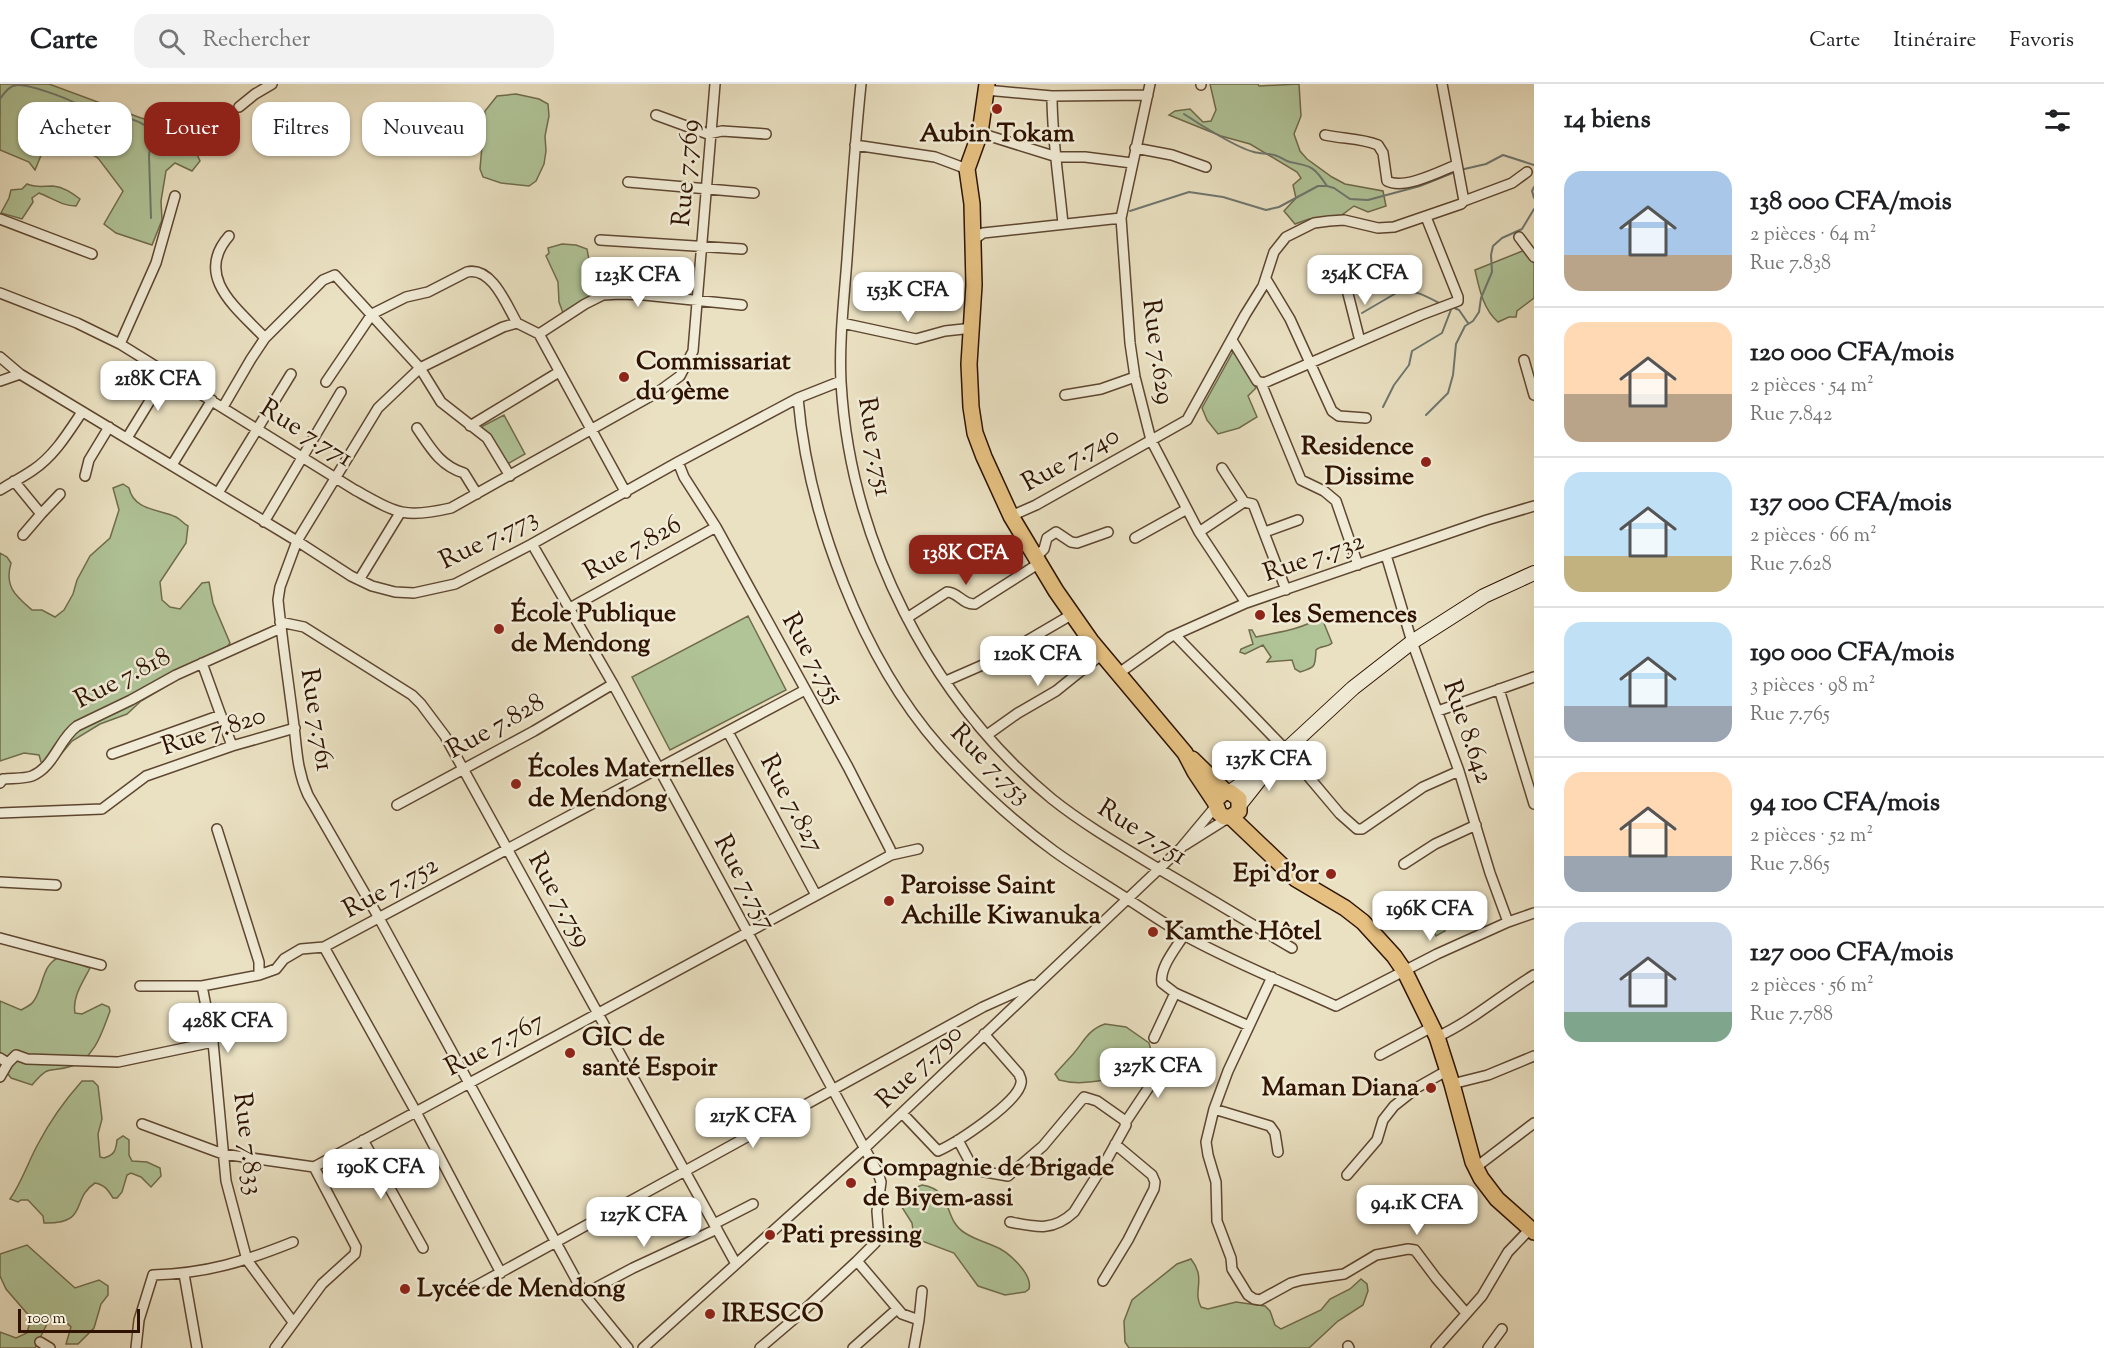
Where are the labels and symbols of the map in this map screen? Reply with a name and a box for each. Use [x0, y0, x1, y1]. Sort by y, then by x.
marker: Aubin Tokam [990, 102, 1004, 116]
place label: Aubin Tokam [919, 116, 1075, 153]
street label: Rue 7.769 [664, 118, 710, 228]
pin: 254K CFA [1303, 255, 1427, 306]
pin: 123K CFA [576, 257, 700, 308]
pin: 153K CFA [846, 272, 970, 323]
street label: Rue 7.629 [1131, 297, 1183, 407]
place label: Commissariat du 9ème [636, 344, 791, 411]
pin: 218K CFA [96, 361, 220, 412]
marker: Commissariat du 9ème [617, 370, 631, 384]
street label: Rue 7.771 [252, 391, 360, 477]
street label: Rue 7.751 [847, 395, 901, 499]
street label: Rue 7.740 [1015, 418, 1127, 502]
place label: Residence Dissime [1301, 429, 1414, 496]
marker: Residence Dissime [1419, 455, 1433, 469]
street label: Rue 7.773 [433, 500, 545, 580]
street label: Rue 7.826 [577, 507, 689, 591]
street label: Rue 7.732 [1259, 523, 1369, 593]
pin: 138K CFA [904, 535, 1028, 586]
place label: École Publique de Mendong [511, 596, 676, 663]
place label: les Semences [1272, 597, 1417, 634]
street label: Rue 7.755 [772, 606, 852, 712]
marker: les Semences [1253, 608, 1267, 622]
marker: École Publique de Mendong [492, 622, 506, 636]
pin: 120K CFA [976, 636, 1100, 687]
street label: Rue 7.818 [68, 639, 178, 719]
street label: Rue 7.761 [290, 666, 342, 774]
street label: Rue 8.642 [1432, 675, 1502, 789]
street label: Rue 7.828 [440, 685, 552, 769]
street label: Rue 7.820 [157, 698, 271, 766]
street label: Rue 7.753 [941, 716, 1039, 814]
pin: 137K CFA [1207, 741, 1331, 792]
street label: Rue 7.827 [750, 748, 832, 860]
place label: Écoles Maternelles de Mendong [528, 751, 734, 818]
marker: Écoles Maternelles de Mendong [509, 777, 523, 791]
street label: Rue 7.751 [1090, 791, 1194, 875]
street label: Rue 7.757 [703, 828, 785, 938]
street label: Rue 7.759 [518, 846, 600, 954]
street label: Rue 7.752 [337, 847, 445, 929]
place label: Epi d'or [1233, 856, 1319, 893]
marker: Epi d'or [1324, 867, 1338, 881]
place label: Paroisse Saint Achille Kiwanuka [901, 868, 1101, 935]
pin: 196K CFA [1368, 891, 1492, 942]
marker: Paroisse Saint Achille Kiwanuka [882, 894, 896, 908]
place label: Kamthe Hôtel [1165, 914, 1322, 951]
marker: Kamthe Hôtel [1146, 925, 1160, 939]
pin: 428K CFA [166, 1003, 290, 1054]
street label: Rue 7.767 [439, 1003, 551, 1087]
street label: Rue 7.790 [868, 1016, 972, 1118]
place label: GIC de santé Espoir [582, 1020, 718, 1087]
marker: GIC de santé Espoir [563, 1046, 577, 1060]
pin: 327K CFA [1096, 1048, 1220, 1099]
place label: Maman Diana [1261, 1070, 1419, 1107]
marker: Maman Diana [1424, 1081, 1438, 1095]
street label: Rue 7.833 [222, 1091, 272, 1197]
pin: 217K CFA [691, 1098, 815, 1149]
pin: 190K CFA [319, 1149, 443, 1200]
place label: Compagnie de Brigade de Biyem-assi [863, 1150, 1114, 1217]
marker: Compagnie de Brigade de Biyem-assi [844, 1176, 858, 1190]
pin: 94.1K CFA [1348, 1185, 1486, 1236]
pin: 127K CFA [582, 1197, 706, 1248]
place label: Pati pressing [782, 1217, 922, 1254]
marker: Pati pressing [763, 1228, 777, 1242]
place label: Lycée de Mendong [417, 1271, 625, 1308]
marker: Lycée de Mendong [398, 1282, 412, 1296]
place label: IRESCO [722, 1296, 824, 1333]
scale bar [18, 1306, 140, 1334]
marker: IRESCO [703, 1307, 717, 1321]

